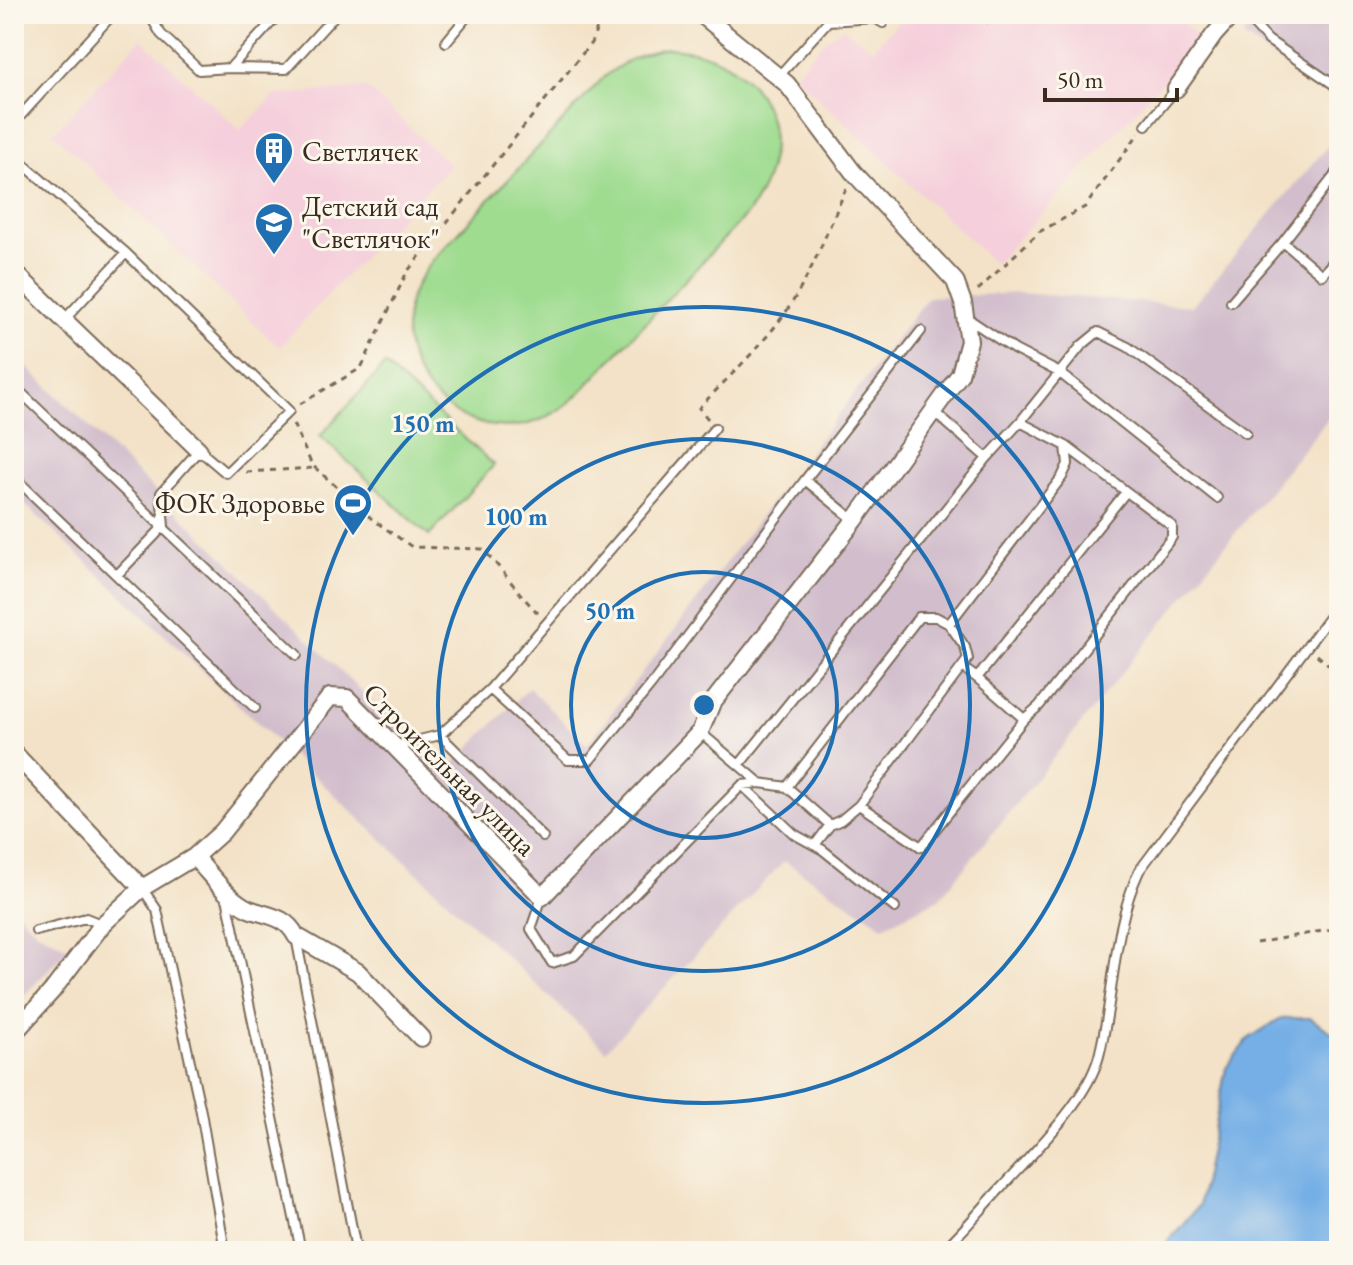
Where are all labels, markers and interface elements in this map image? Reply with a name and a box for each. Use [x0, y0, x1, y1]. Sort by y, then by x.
scale bar [1045, 52, 1177, 102]
text: 50 m [1057, 64, 1104, 95]
building icon: Светлячек [253, 130, 295, 185]
place label: Светлячек [302, 133, 418, 169]
place label: Детский сад "Светлячок" [302, 188, 440, 256]
school or university icon: Детский сад "Светлячок" [253, 201, 295, 256]
text: 150 m [391, 408, 455, 439]
sports icon: ФОК Здоровье [332, 482, 374, 537]
place label: ФОК Здоровье [155, 485, 325, 521]
text: 100 m [484, 501, 548, 532]
text: 50 m [585, 595, 635, 626]
street label: Строительная улица [356, 675, 545, 864]
centre of rings [690, 691, 718, 719]

